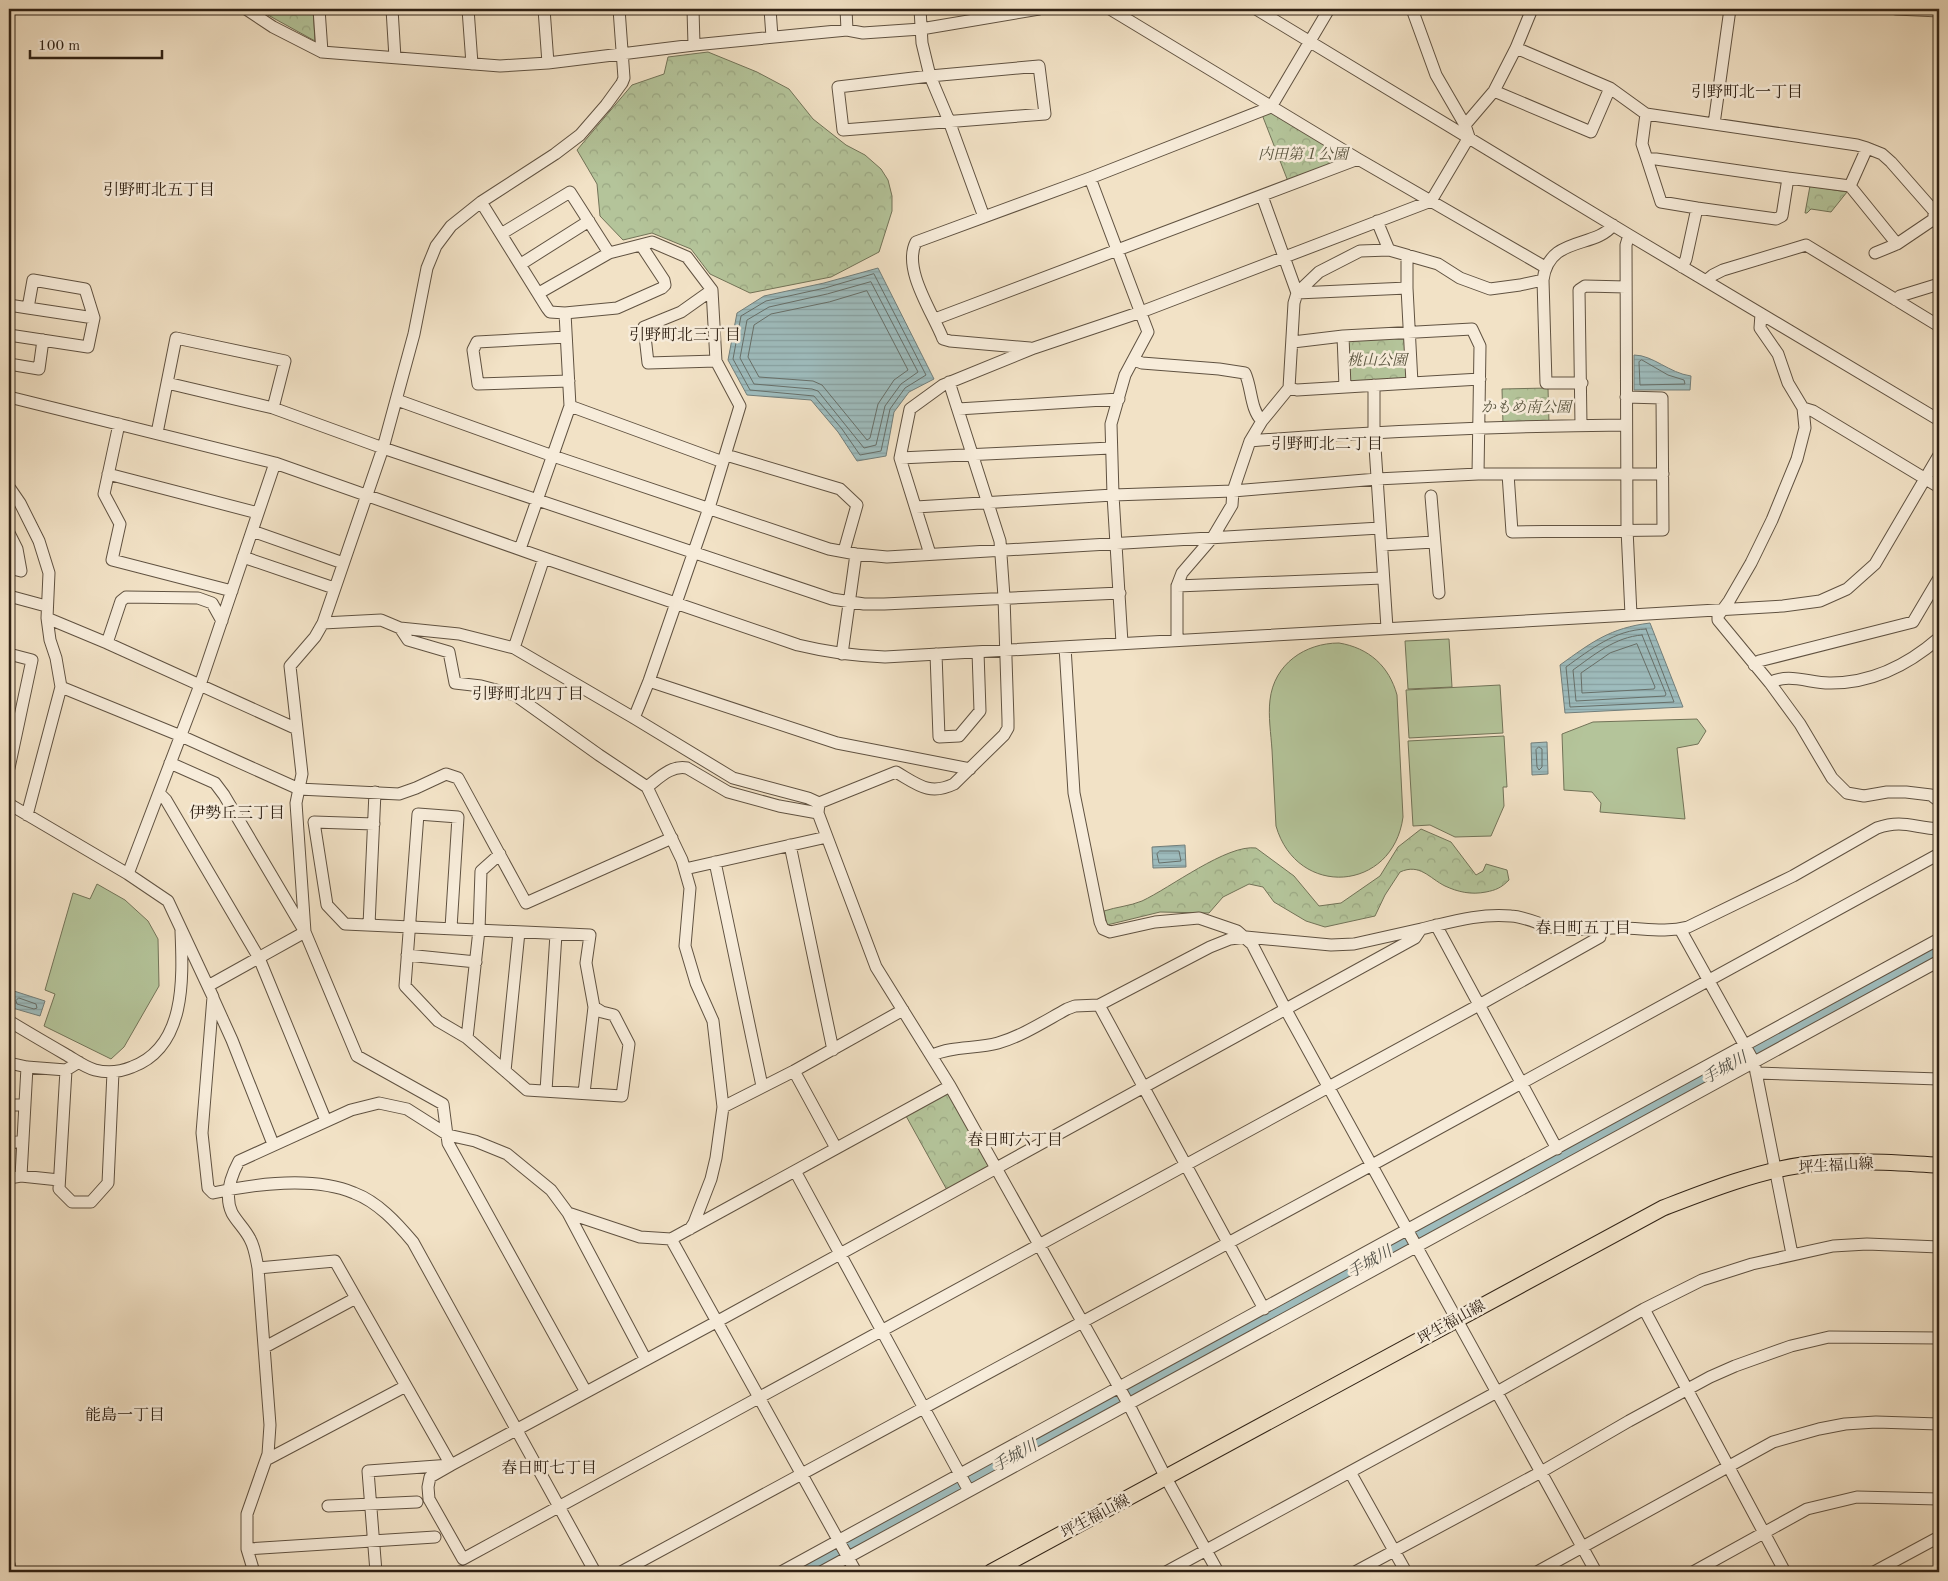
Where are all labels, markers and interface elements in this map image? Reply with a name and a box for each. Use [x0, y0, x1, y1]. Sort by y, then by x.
scale bar [30, 28, 162, 60]
text: 100 m [38, 39, 80, 54]
district label: 引野町北一丁目 [1691, 83, 1803, 101]
park label: 内田第１公園 [1258, 146, 1351, 163]
district label: 引野町北五丁目 [103, 181, 215, 199]
district label: 引野町北三丁目 [629, 326, 741, 344]
park label: 桃山公園 [1347, 352, 1410, 369]
park label: かもめ南公園 [1481, 399, 1574, 416]
district label: 引野町北二丁目 [1271, 435, 1383, 453]
district label: 引野町北四丁目 [472, 685, 584, 703]
district label: 伊勢丘三丁目 [189, 804, 285, 822]
district label: 春日町五丁目 [1535, 919, 1631, 937]
water label: 手城川 [1699, 1047, 1752, 1087]
district label: 春日町六丁目 [967, 1131, 1063, 1149]
street label: 坪生福山線 [1798, 1155, 1874, 1176]
water label: 手城川 [1344, 1241, 1397, 1281]
street label: 坪生福山線 [1414, 1297, 1488, 1348]
district label: 能島一丁目 [85, 1406, 165, 1424]
water label: 手城川 [989, 1435, 1042, 1475]
district label: 春日町七丁目 [501, 1459, 597, 1477]
street label: 坪生福山線 [1058, 1491, 1132, 1542]

